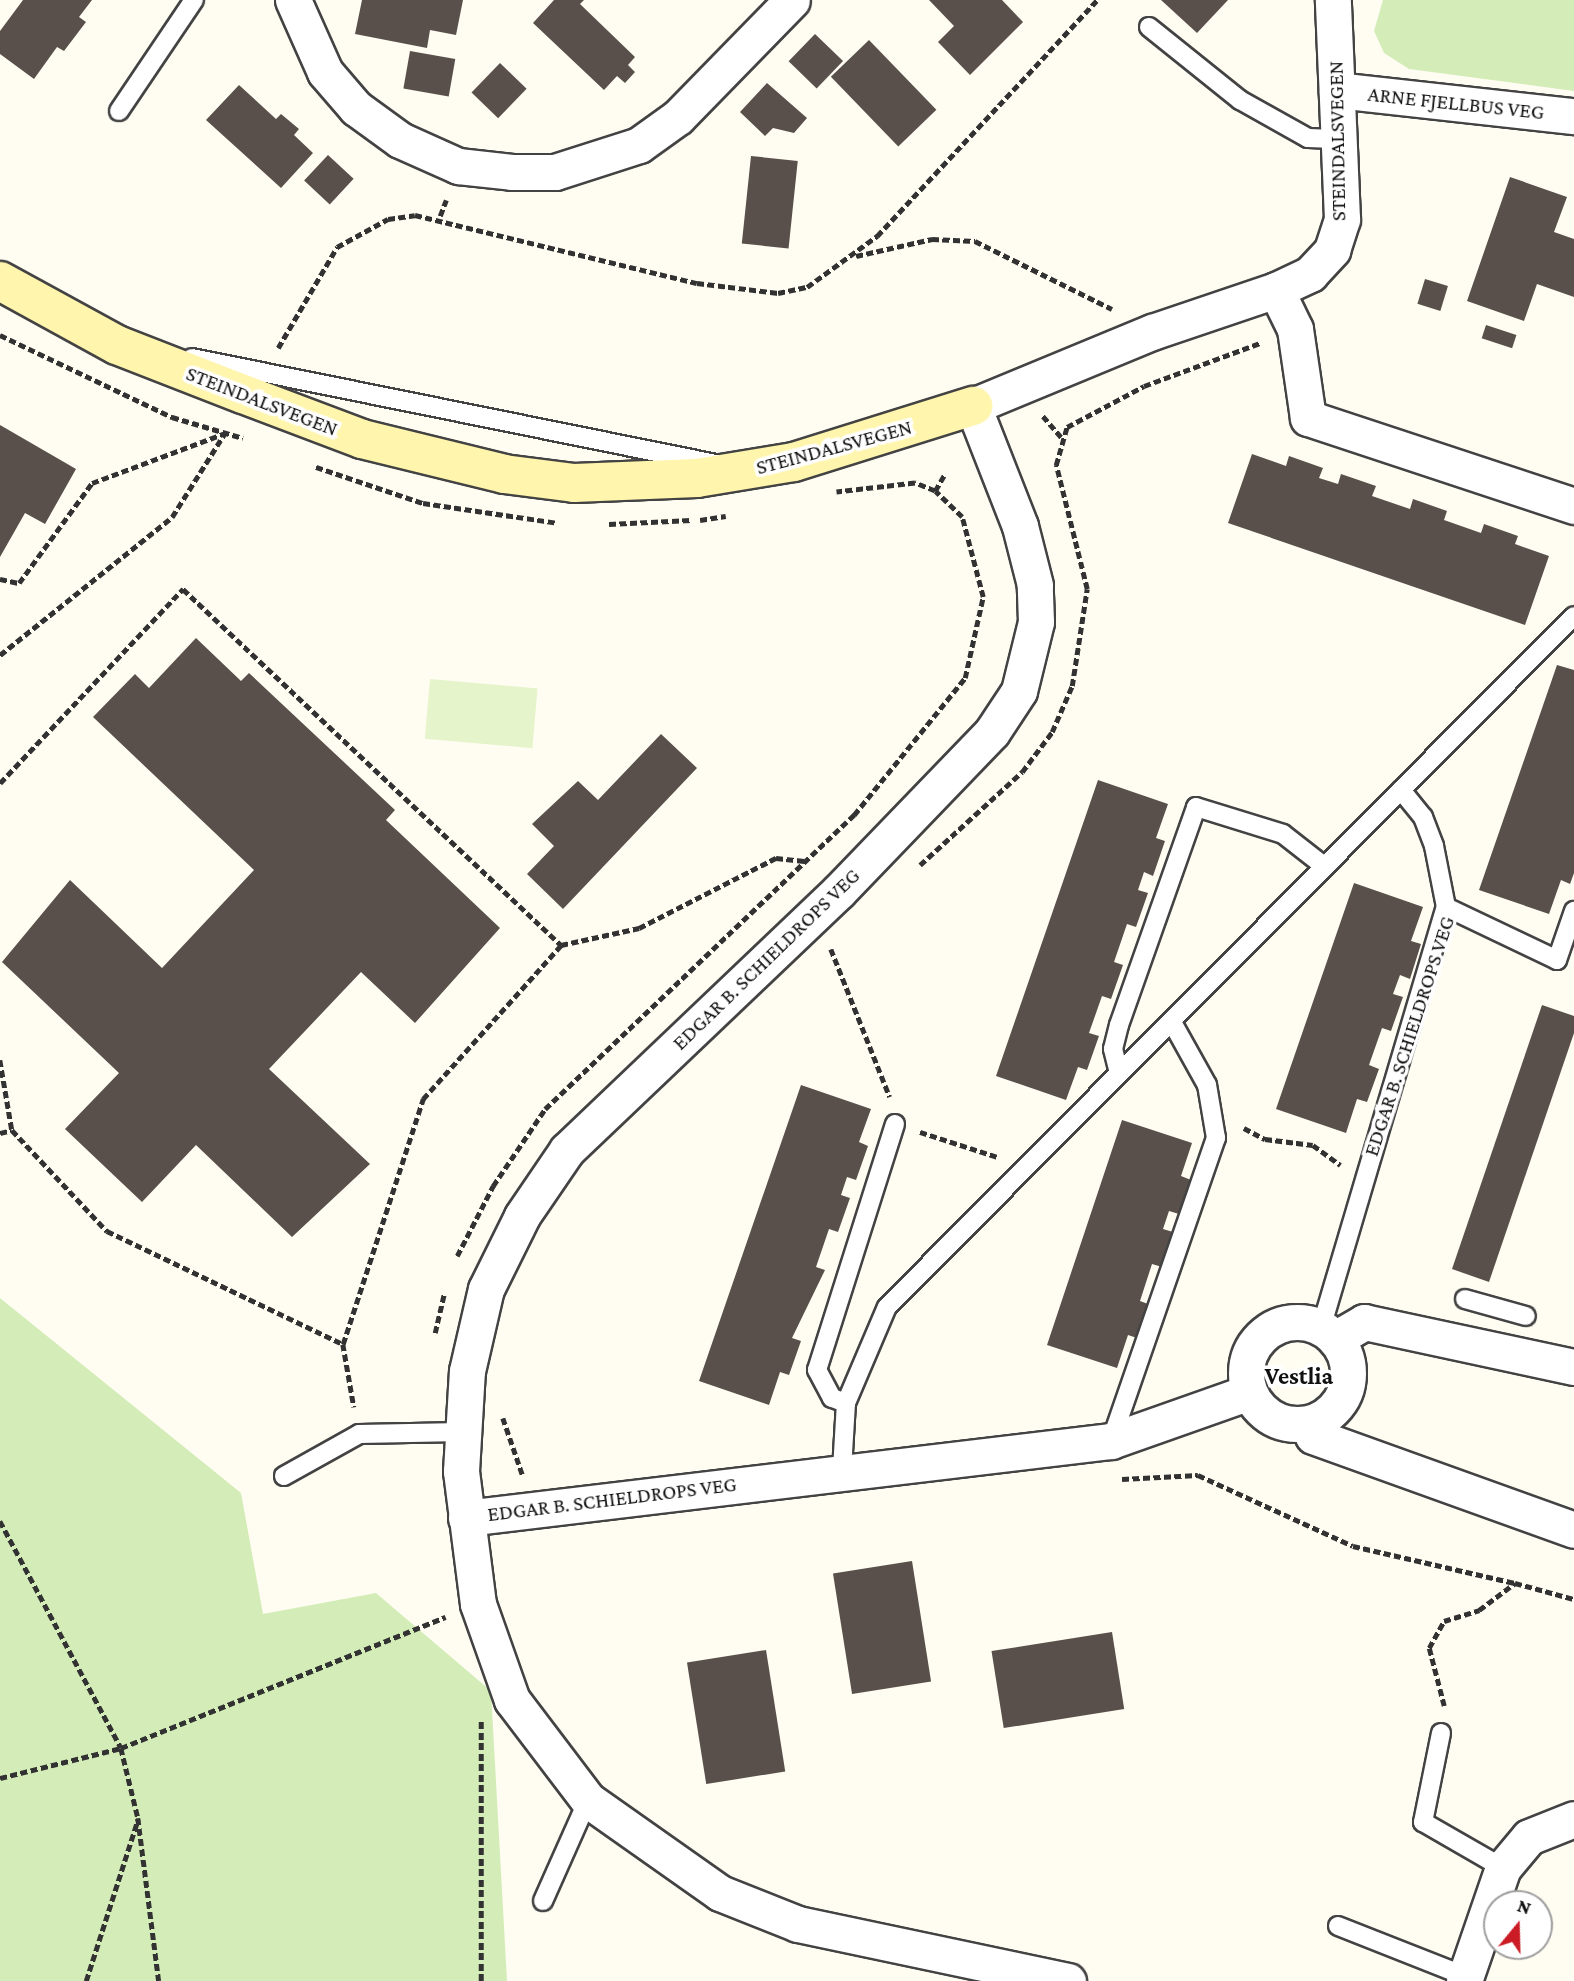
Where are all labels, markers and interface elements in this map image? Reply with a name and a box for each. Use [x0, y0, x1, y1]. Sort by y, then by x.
street label: STEINDALSVEGEN [1323, 61, 1351, 221]
street label: ARNE FJELLBUS VEG [1367, 81, 1545, 125]
street label: STEINDALSVEGEN [183, 361, 341, 441]
street label: STEINDALSVEGEN [753, 414, 915, 480]
street label: EDGAR B. SCHIELDROPS VEG [667, 863, 865, 1055]
street label: EDGAR B. SCHIELDROPS VEG [1358, 913, 1460, 1159]
district label: Vestlia [1265, 1362, 1333, 1390]
street label: EDGAR B. SCHIELDROPS VEG [486, 1471, 738, 1527]
north arrow [1483, 1890, 1553, 1960]
text: N [1515, 1895, 1534, 1919]

